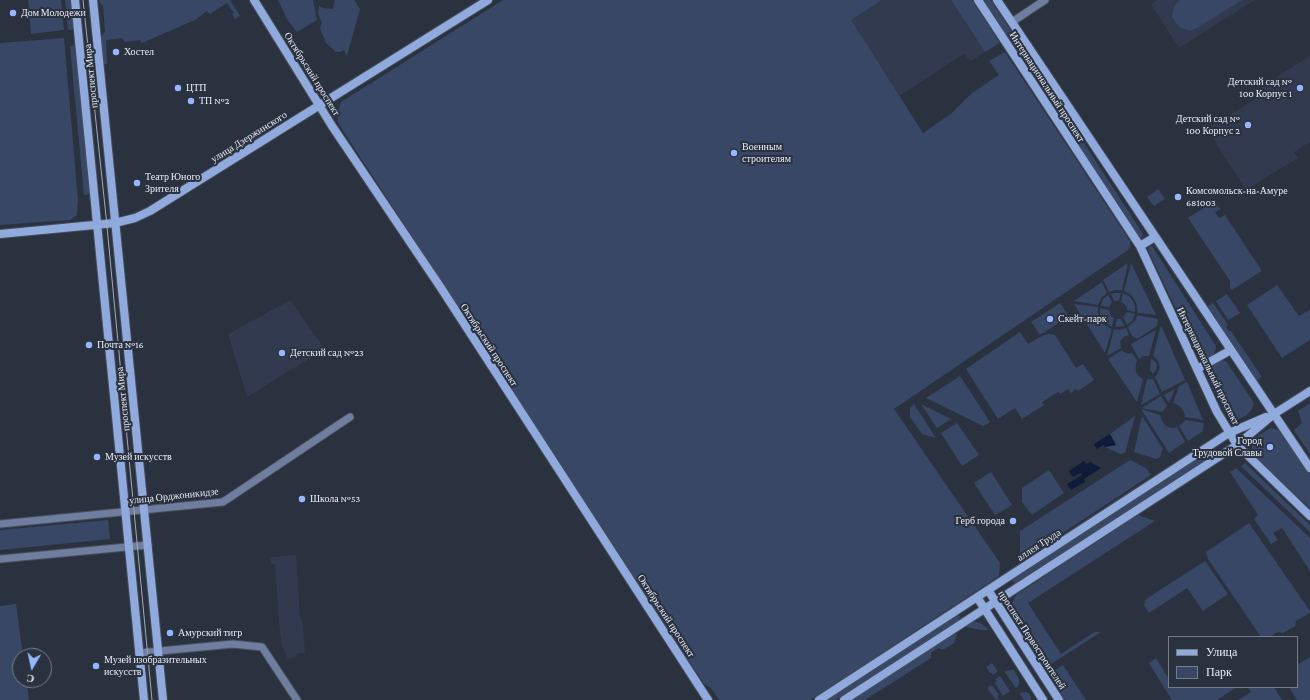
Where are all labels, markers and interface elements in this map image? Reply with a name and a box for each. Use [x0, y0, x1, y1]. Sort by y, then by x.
place label: Дом Молодежи [21, 7, 86, 19]
marker: Дом Молодежи [8, 8, 18, 18]
street label: Интернациональный проспект [1007, 29, 1087, 145]
street label: Октябрьский проспект [281, 30, 343, 118]
street label: проспект Мира [82, 43, 100, 109]
place label: Хостел [124, 46, 154, 58]
marker: Хостел [111, 47, 121, 57]
place label: Детский сад № 100 Корпус 1 [1228, 76, 1292, 100]
place label: ЦТП [186, 82, 207, 94]
marker: ЦТП [173, 83, 183, 93]
marker: Детский сад № 100 Корпус 1 [1295, 83, 1305, 93]
place label: ТП №2 [199, 95, 229, 107]
marker: ТП №2 [186, 96, 196, 106]
street label: улица Дзержинского [209, 109, 289, 165]
place label: Детский сад № 100 Корпус 2 [1176, 113, 1240, 136]
marker: Детский сад № 100 Корпус 2 [1243, 120, 1253, 130]
place label: Военным строителям [742, 141, 791, 164]
marker: Военным строителям [729, 148, 739, 158]
place label: Театр Юного Зрителя [145, 171, 200, 194]
marker: Театр Юного Зрителя [132, 178, 142, 188]
place label: Комсомольск-на-Амуре 681003 [1186, 185, 1288, 208]
marker: Комсомольск-на-Амуре 681003 [1173, 192, 1183, 202]
street label: Октябрьский проспект [458, 301, 520, 389]
street label: Интернациональный проспект [1174, 305, 1242, 427]
place label: Скейт-парк [1058, 313, 1107, 325]
marker: Скейт-парк [1045, 314, 1055, 324]
place label: Почта №16 [97, 339, 144, 351]
marker: Почта №16 [84, 340, 94, 350]
place label: Детский сад №23 [290, 347, 364, 359]
marker: Детский сад №23 [277, 348, 287, 358]
street label: проспект Мира [114, 366, 132, 432]
place label: Город Трудовой Славы [1193, 435, 1262, 458]
marker: Город Трудовой Славы [1265, 442, 1275, 452]
place label: Музей искусств [105, 451, 172, 463]
marker: Музей искусств [92, 452, 102, 462]
street label: улица Орджоникидзе [129, 485, 219, 507]
place label: Школа №53 [310, 493, 360, 505]
marker: Школа №53 [297, 494, 307, 504]
place label: Герб города [955, 515, 1005, 527]
marker: Герб города [1008, 516, 1018, 526]
street label: аллея Труда [1015, 526, 1063, 564]
street label: Октябрьский проспект [635, 572, 697, 660]
street label: проспект Первостроителей [996, 588, 1068, 692]
place label: Амурский тигр [178, 627, 242, 639]
marker: Амурский тигр [165, 628, 175, 638]
legend [1168, 636, 1298, 688]
text: Улица [1206, 645, 1237, 659]
north arrow [12, 648, 52, 688]
place label: Музей изобразительных искусств [104, 654, 207, 678]
marker: Музей изобразительных искусств [91, 661, 101, 671]
text: Парк [1206, 665, 1232, 679]
text: С [25, 672, 35, 685]

